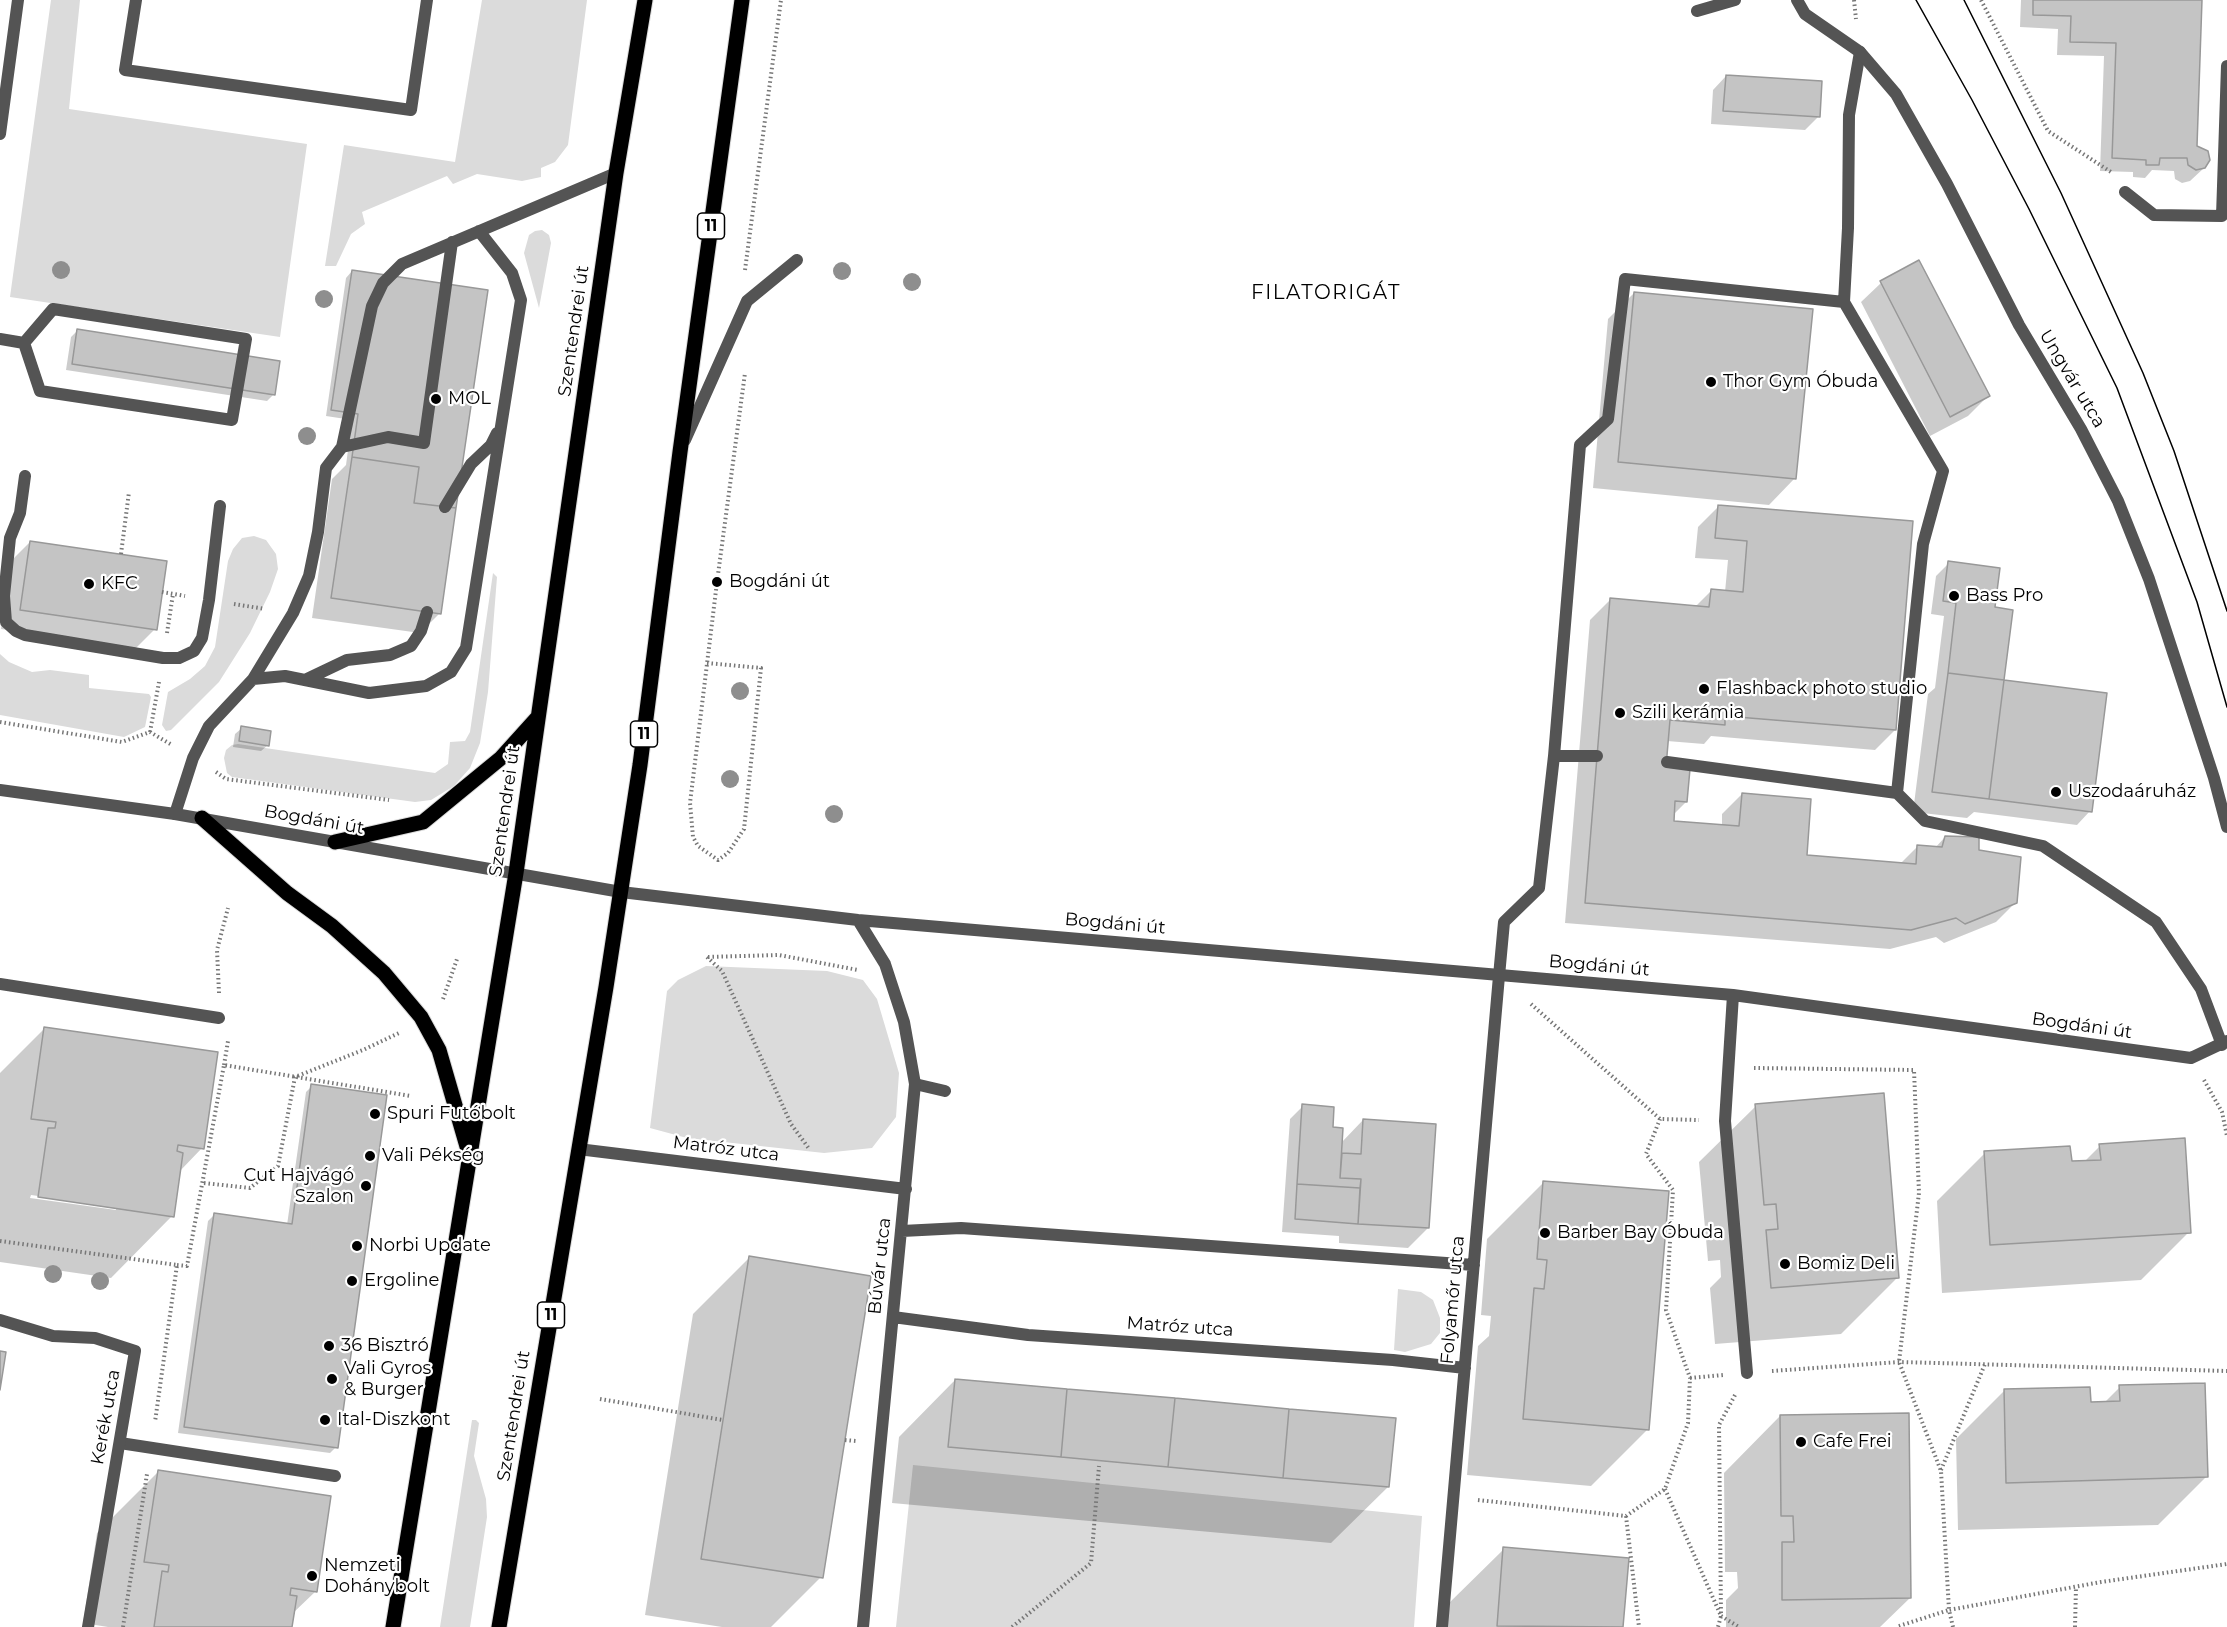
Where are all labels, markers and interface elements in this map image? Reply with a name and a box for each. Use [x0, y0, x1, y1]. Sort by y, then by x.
road number: 11 [698, 213, 724, 239]
street label: Szentendrei út [554, 264, 594, 398]
district label: FILATORIGÁT [1251, 281, 1401, 305]
street label: Ungvár utca [2034, 326, 2110, 432]
place label: Thor Gym Óbuda [1723, 371, 1878, 393]
marker: Thor Gym Óbuda [1704, 375, 1718, 389]
place label: MOL [448, 388, 491, 410]
marker: MOL [429, 392, 443, 406]
place label: Bogdáni út [729, 571, 830, 593]
place label: KFC [101, 573, 138, 595]
marker: Bogdáni út [710, 575, 724, 589]
marker: KFC [82, 577, 96, 591]
place label: Bass Pro [1966, 585, 2043, 607]
marker: Bass Pro [1947, 589, 1961, 603]
place label: Flashback photo studio [1716, 678, 1927, 700]
marker: Flashback photo studio [1697, 682, 1711, 696]
place label: Szili kerámia [1632, 702, 1744, 724]
marker: Szili kerámia [1613, 706, 1627, 720]
road number: 11 [630, 721, 658, 747]
street label: Szentendrei út [485, 744, 525, 878]
place label: Uszodaáruház [2068, 781, 2196, 803]
marker: Uszodaáruház [2049, 785, 2063, 799]
street label: Bogdáni út [262, 801, 366, 839]
street label: Bogdáni út [1064, 909, 1166, 939]
street label: Bogdáni út [1548, 951, 1650, 981]
street label: Bogdáni út [2030, 1008, 2134, 1044]
place label: Spuri Futóbolt [387, 1103, 516, 1125]
marker: Spuri Futóbolt [368, 1107, 382, 1121]
street label: Matróz utca [672, 1132, 780, 1166]
place label: Vali Pékség [382, 1145, 485, 1167]
marker: Vali Pékség [363, 1149, 377, 1163]
place label: Cut Hajvágó Szalon [244, 1165, 354, 1208]
marker: Cut Hajvágó Szalon [359, 1179, 373, 1193]
street label: Búvár utca [864, 1216, 896, 1316]
place label: Barber Bay Óbuda [1557, 1222, 1724, 1244]
marker: Barber Bay Óbuda [1538, 1226, 1552, 1240]
place label: Norbi Update [369, 1235, 491, 1257]
street label: Folyamőr utca [1437, 1235, 1469, 1365]
marker: Norbi Update [350, 1239, 364, 1253]
place label: Bomiz Deli [1797, 1253, 1895, 1275]
marker: Bomiz Deli [1778, 1257, 1792, 1271]
place label: Ergoline [364, 1270, 439, 1292]
marker: Ergoline [345, 1274, 359, 1288]
road number: 11 [538, 1302, 564, 1328]
street label: Matróz utca [1126, 1312, 1234, 1342]
place label: 36 Bisztró [341, 1335, 429, 1357]
marker: 36 Bisztró [322, 1339, 336, 1353]
street label: Szentendrei út [493, 1349, 535, 1483]
place label: Vali Gyros & Burger [344, 1358, 431, 1400]
street label: Kerék utca [87, 1368, 125, 1466]
marker: Vali Gyros & Burger [325, 1372, 339, 1386]
place label: Ital-Diszkont [337, 1409, 451, 1431]
marker: Ital-Diszkont [318, 1413, 332, 1427]
place label: Cafe Frei [1813, 1431, 1892, 1453]
marker: Cafe Frei [1794, 1435, 1808, 1449]
place label: Nemzeti Dohánybolt [324, 1555, 430, 1598]
marker: Nemzeti Dohánybolt [305, 1569, 319, 1583]

